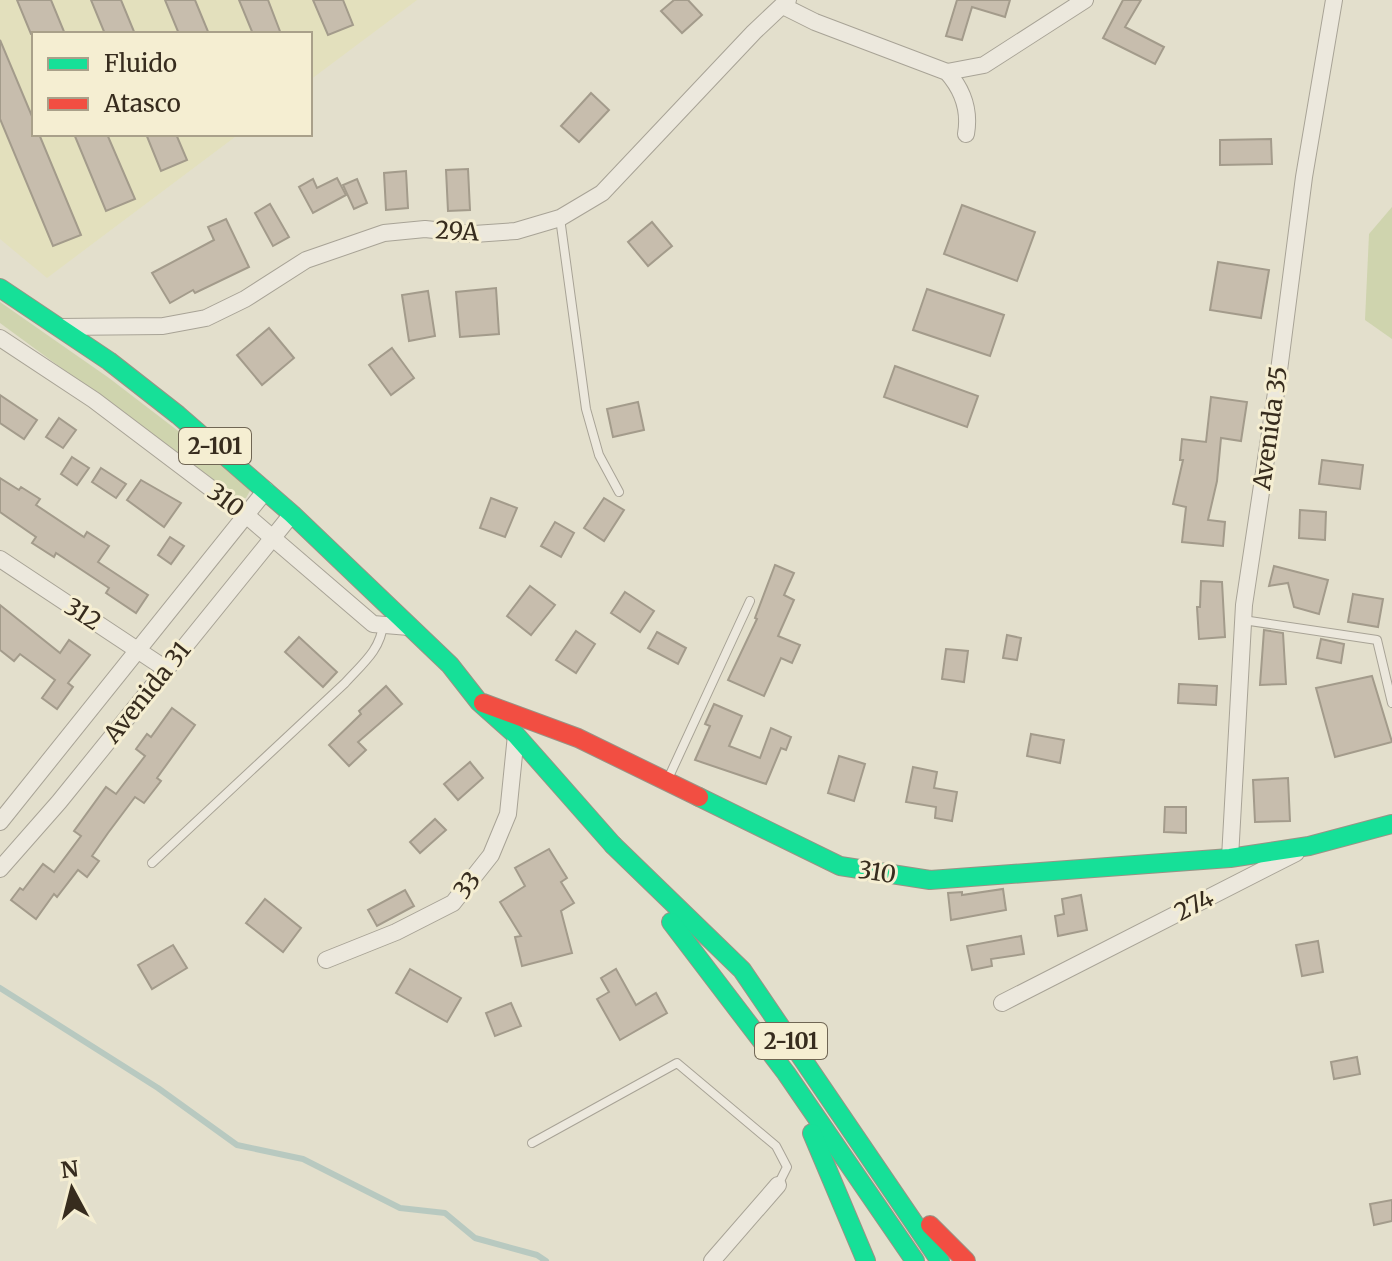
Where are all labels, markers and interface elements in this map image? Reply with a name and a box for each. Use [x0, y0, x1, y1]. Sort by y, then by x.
legend [32, 32, 312, 136]
text: Fluido [104, 48, 177, 79]
text: Atasco [103, 88, 181, 119]
street label: 29A [434, 214, 481, 248]
street label: Avenida 35 [1246, 364, 1294, 493]
road number: 2-101 [179, 428, 251, 464]
street label: 310 [201, 476, 251, 524]
street label: 312 [59, 591, 107, 637]
street label: Avenida 31 [96, 635, 197, 750]
street label: 310 [856, 854, 898, 890]
street label: 33 [447, 865, 487, 905]
street label: 274 [1169, 882, 1219, 928]
road number: 2-101 [755, 1023, 827, 1059]
north arrow [32, 1149, 112, 1229]
text: N [59, 1154, 81, 1184]

